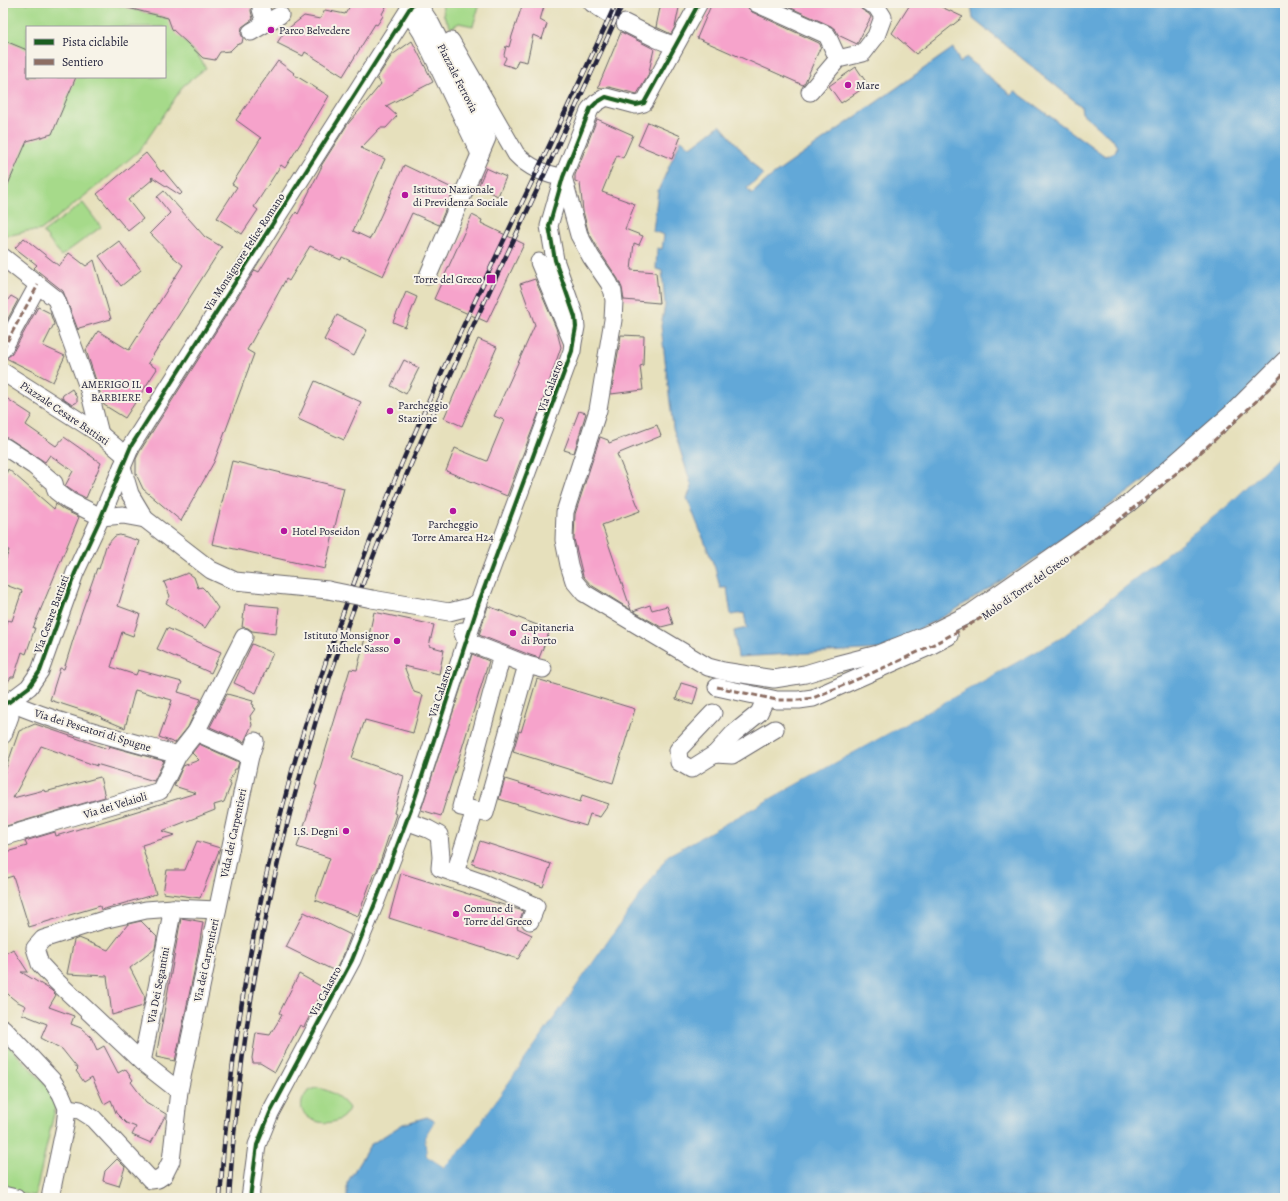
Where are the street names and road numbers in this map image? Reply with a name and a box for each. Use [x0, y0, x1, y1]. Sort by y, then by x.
street label: Piazzale Ferrovia [434, 41, 482, 116]
street label: Via Monsignore Felice Romano [200, 190, 289, 315]
street label: Via Calastro [534, 358, 567, 415]
street label: Piazzale Cesare Battisti [17, 378, 112, 449]
street label: Molo di Torre del Greco [978, 551, 1073, 623]
street label: Via Cesare Battisti [30, 573, 73, 656]
street label: Via Calastro [425, 663, 456, 720]
street label: Via dei Pescatori di Spugne [32, 705, 153, 755]
street label: Vida dei Carpentieri [217, 787, 250, 880]
street label: Via dei Velaioli [81, 789, 149, 823]
street label: Via dei Carpentieri [190, 917, 223, 1004]
street label: Via Dei Segantini [144, 946, 173, 1026]
street label: Via Calastro [306, 963, 345, 1020]

